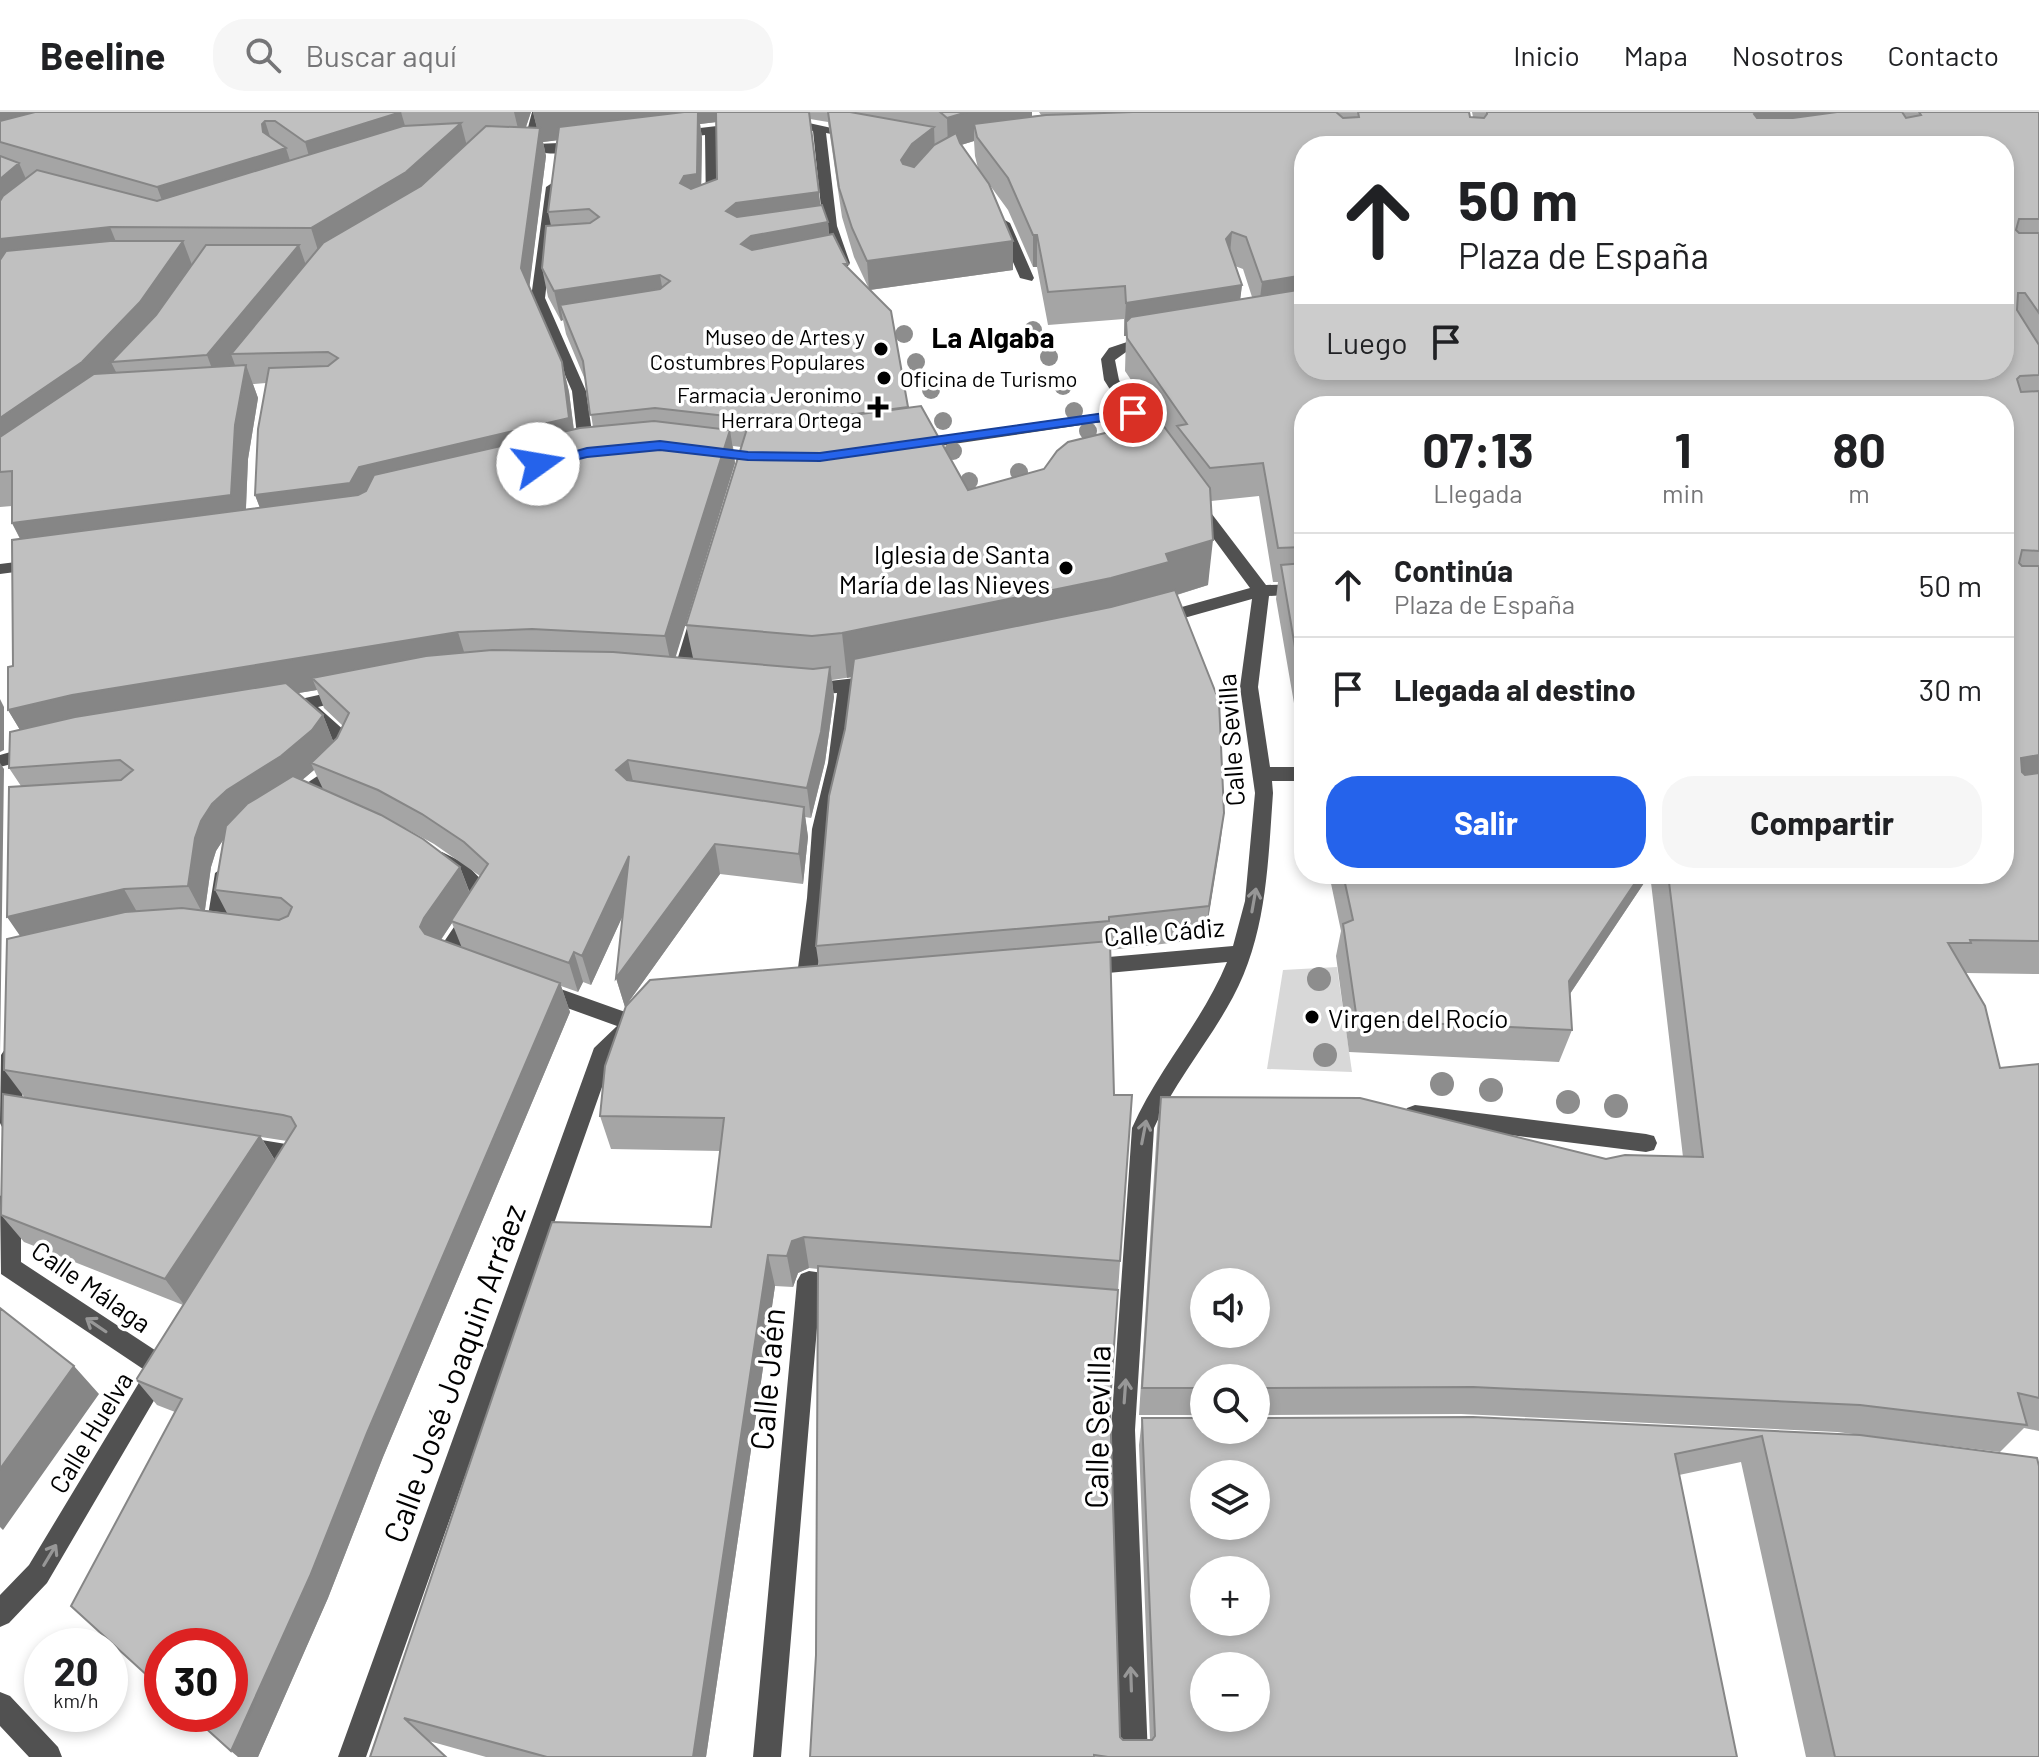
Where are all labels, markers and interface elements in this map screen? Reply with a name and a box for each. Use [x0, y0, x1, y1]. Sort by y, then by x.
search box [213, 19, 773, 91]
text: Beeline [40, 32, 165, 78]
icon: search [241, 33, 285, 77]
text: Buscar aquí [305, 37, 457, 73]
text: Inicio [1513, 38, 1580, 72]
text: Mapa [1624, 38, 1688, 72]
text: Nosotros [1732, 38, 1844, 72]
text: Contacto [1888, 38, 1999, 72]
text: 50 m [1458, 165, 1578, 232]
icon: ahead [1326, 168, 1430, 272]
text: Plaza de España [1458, 233, 1709, 276]
district label: La Algaba [931, 320, 1055, 354]
icon: arrive [1424, 320, 1468, 364]
place label: Museo de Artes y Costumbres Populares [650, 323, 865, 374]
text: Luego [1326, 324, 1408, 360]
marker: Museo de Artes y Costumbres Populares [872, 340, 890, 358]
place label: Oficina de Turismo [900, 365, 1077, 391]
marker: Oficina de Turismo [875, 369, 893, 387]
pin [1099, 379, 1167, 447]
place label: Farmacia Jeronimo Herrara Ortega [677, 381, 862, 432]
icon: arrive [1111, 391, 1155, 435]
marker: Farmacia Jeronimo Herrara Ortega [869, 398, 887, 416]
text: 07:13 [1422, 420, 1534, 478]
text: 1 [1675, 420, 1692, 478]
text: 80 [1832, 420, 1886, 478]
position arrow [496, 422, 580, 506]
text: Llegada [1433, 477, 1523, 508]
text: min [1662, 477, 1704, 508]
text: m [1848, 477, 1870, 508]
place label: Iglesia de Santa María de las Nieves [839, 538, 1050, 599]
text: Continúa [1394, 552, 1513, 588]
marker: Iglesia de Santa María de las Nieves [1057, 559, 1075, 577]
icon: ahead [1326, 563, 1370, 607]
text: 50 m [1919, 567, 1982, 603]
text: Plaza de España [1394, 588, 1575, 619]
icon: arrive [1326, 667, 1370, 711]
text: Llegada al destino [1394, 671, 1636, 707]
text: 30 m [1919, 671, 1982, 707]
street label: Calle Sevilla [1210, 673, 1250, 807]
button: Salir [1326, 776, 1646, 868]
button: Compartir [1662, 776, 1982, 868]
one-way arrow [1248, 888, 1263, 913]
street label: Calle Cádiz [1102, 910, 1226, 952]
place label: Virgen del Rocío [1328, 1002, 1509, 1033]
marker: Virgen del Rocío [1303, 1008, 1321, 1026]
one-way arrow [1138, 1120, 1153, 1146]
street label: Calle José Joaquin Arráez [374, 1199, 532, 1547]
street label: Calle Málaga [26, 1234, 158, 1338]
map controls [1190, 1268, 1270, 1732]
button: sound [1190, 1268, 1270, 1348]
street label: Calle Jaén [741, 1306, 791, 1452]
one-way arrow [85, 1317, 108, 1333]
street label: Calle Sevilla [1076, 1345, 1116, 1509]
button: search [1190, 1364, 1270, 1444]
street label: Calle Huelva [42, 1366, 138, 1498]
one-way arrow [1118, 1378, 1133, 1405]
button: layers [1190, 1460, 1270, 1540]
one-way arrow [42, 1544, 58, 1567]
button: + [1190, 1556, 1270, 1636]
speed limit sign: 30 [144, 1628, 248, 1732]
text: 20 [53, 1646, 99, 1694]
button: − [1190, 1652, 1270, 1732]
one-way arrow [1124, 1666, 1139, 1693]
text: km/h [53, 1688, 99, 1712]

